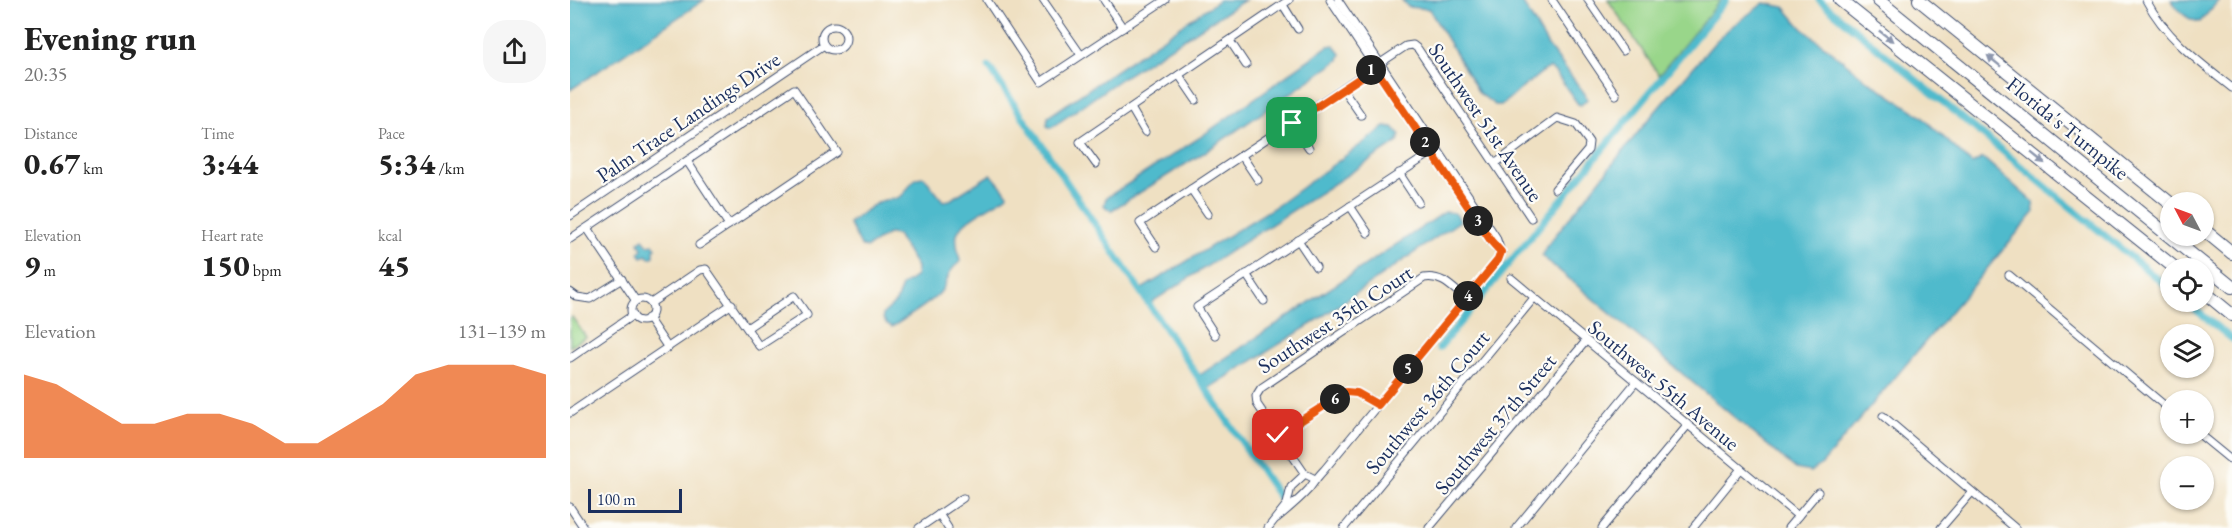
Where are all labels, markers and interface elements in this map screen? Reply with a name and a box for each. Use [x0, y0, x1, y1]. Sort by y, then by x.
text: Evening run [24, 17, 196, 60]
button: share [483, 20, 546, 83]
one-way arrow [1878, 30, 1893, 42]
street label: Southwest 51st Avenue [1423, 37, 1549, 207]
street label: Palm Trace Landings Drive [591, 45, 785, 189]
pin: 1 [1356, 55, 1386, 85]
one-way arrow [1987, 55, 2002, 67]
text: 1 [1367, 59, 1375, 80]
text: 20:35 [24, 61, 67, 87]
street label: Florida's Turnpike [2001, 70, 2135, 186]
pin [1266, 97, 1317, 148]
icon: arrive [1275, 106, 1308, 139]
text: Distance [24, 123, 77, 144]
text: Time [201, 123, 234, 144]
text: Pace [378, 123, 405, 144]
pin: 2 [1410, 127, 1440, 157]
text: 2 [1421, 131, 1429, 152]
text: 0.67 [24, 144, 80, 183]
text: 3:44 [201, 144, 258, 183]
text: 5:34 [378, 144, 435, 183]
one-way arrow [2030, 152, 2046, 165]
text: km [80, 158, 103, 179]
text: /km [435, 158, 465, 179]
north arrow [2160, 192, 2214, 246]
map controls [2160, 192, 2214, 510]
pin: 3 [1463, 206, 1493, 236]
text: 3 [1474, 210, 1482, 231]
text: Elevation [24, 225, 82, 246]
text: Heart rate [201, 225, 263, 246]
text: kcal [378, 225, 402, 246]
text: 9 [24, 246, 40, 285]
text: 150 [201, 246, 250, 285]
text: 45 [378, 246, 410, 285]
button: locate [2160, 258, 2214, 312]
text: m [40, 260, 56, 281]
text: bpm [250, 260, 282, 281]
street label: Southwest 35th Court [1253, 260, 1417, 378]
pin: 4 [1453, 281, 1483, 311]
text: 4 [1464, 285, 1472, 306]
street label: Southwest 55th Avenue [1583, 314, 1745, 456]
text: Elevation [24, 318, 96, 344]
text: 131–139 m [458, 318, 546, 344]
street label: Southwest 36th Court [1359, 324, 1495, 479]
button: layers [2160, 324, 2214, 378]
street label: Southwest 37th Street [1428, 348, 1562, 500]
pin: 5 [1393, 354, 1423, 384]
pin: 6 [1320, 384, 1350, 414]
text: 6 [1331, 388, 1339, 409]
button: + [2160, 390, 2214, 444]
pin [1252, 409, 1303, 460]
icon: check [1261, 418, 1294, 451]
button: − [2160, 456, 2214, 510]
scale bar [588, 486, 682, 514]
text: 100 m [597, 489, 636, 510]

